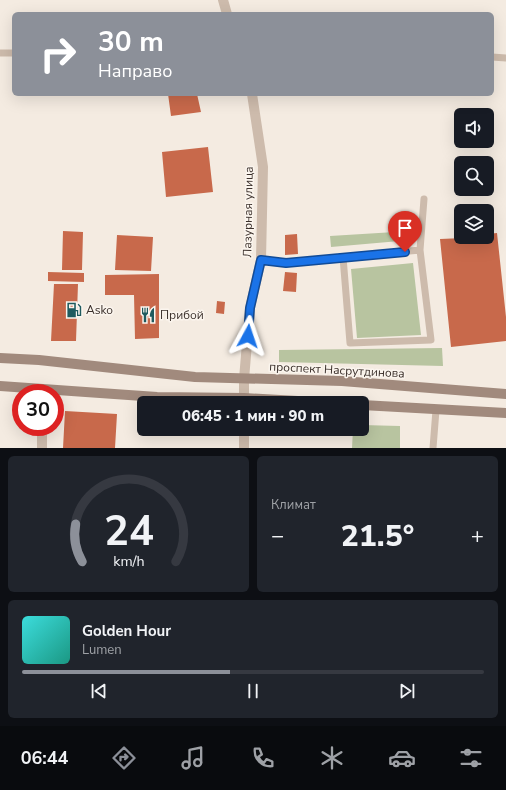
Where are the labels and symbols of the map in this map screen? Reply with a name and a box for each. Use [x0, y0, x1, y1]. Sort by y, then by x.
street label: Лазурная улица [239, 166, 257, 258]
pin [388, 211, 422, 252]
fuel station icon: Asko [65, 301, 83, 319]
place label: Asko [86, 302, 113, 318]
restaurant icon: Прибой [139, 306, 157, 324]
place label: Прибой [160, 307, 204, 323]
position arrow [227, 315, 269, 357]
street label: проспект Насрутдинова [269, 358, 405, 382]
speed limit sign: 30 [12, 384, 64, 436]

